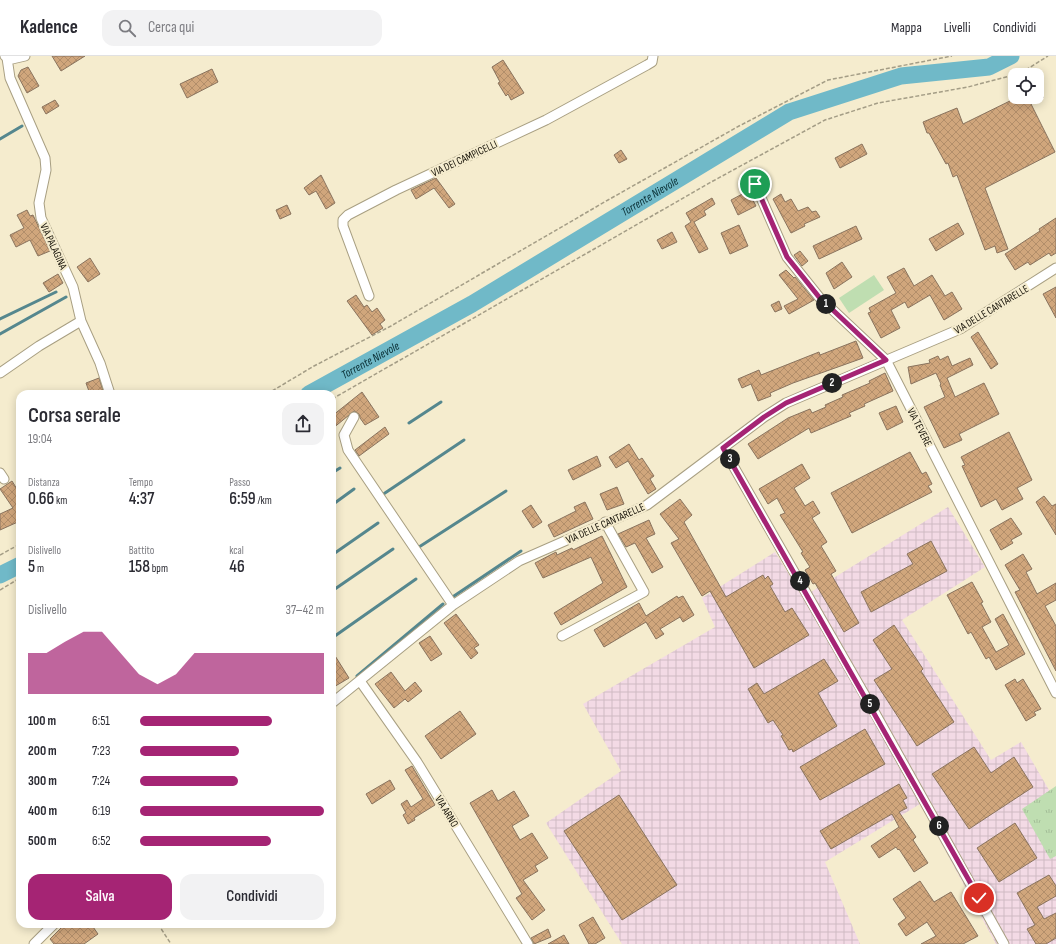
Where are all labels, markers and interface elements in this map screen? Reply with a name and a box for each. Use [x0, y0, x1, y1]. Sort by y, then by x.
search box [102, 10, 382, 46]
text: Kadence [20, 16, 78, 39]
icon: search [116, 17, 138, 39]
text: Cerca qui [148, 18, 194, 37]
text: Mappa [891, 19, 922, 36]
text: Livelli [944, 19, 971, 36]
text: Condividi [993, 19, 1036, 36]
map controls [1008, 68, 1044, 104]
button: locate [1008, 68, 1044, 104]
street label: VIA DEI CAMPICELLI [429, 138, 499, 179]
pin [738, 167, 772, 201]
icon: arrive [744, 173, 766, 195]
water label: Torrente Nievole [619, 174, 682, 220]
street label: VIA PALAGINA [37, 221, 70, 272]
street label: VIA DELLE CANTARELLE [952, 282, 1031, 337]
pin: 1 [816, 294, 836, 314]
text: 1 [824, 297, 828, 310]
water label: Torrente Nievole [339, 338, 403, 383]
pin: 2 [822, 373, 842, 393]
text: 2 [830, 376, 834, 389]
text: Corsa serale [28, 402, 121, 429]
button: share [282, 403, 324, 445]
street label: VIA TEVERE [904, 406, 935, 449]
text: 19:04 [28, 431, 52, 447]
pin: 3 [720, 449, 740, 469]
text: 3 [728, 452, 732, 465]
text: Distanza [28, 476, 60, 489]
text: Tempo [129, 476, 153, 489]
text: Passo [229, 476, 250, 489]
text: 0.66 [28, 489, 54, 509]
text: 4:37 [129, 489, 154, 509]
text: 6:59 [229, 489, 256, 509]
text: km [54, 494, 67, 507]
text: /km [256, 494, 272, 507]
street label: VIA DELLE CANTARELLE [564, 500, 647, 547]
text: Dislivello [28, 544, 61, 557]
text: Battito [129, 544, 154, 557]
text: kcal [229, 544, 244, 557]
text: 5 [28, 557, 35, 577]
text: 158 [129, 557, 150, 577]
text: 46 [229, 557, 245, 577]
text: m [35, 562, 44, 575]
text: bpm [150, 562, 168, 575]
pin: 4 [790, 571, 810, 591]
text: 4 [797, 574, 803, 587]
text: Dislivello [28, 602, 67, 618]
text: 37–42 m [285, 602, 324, 618]
pin: 5 [860, 694, 880, 714]
text: 5 [868, 697, 872, 710]
text: 100 m [28, 713, 56, 729]
text: 6:51 [92, 713, 110, 729]
text: 200 m [28, 743, 57, 759]
text: 7:23 [92, 743, 110, 759]
text: 300 m [28, 773, 57, 789]
text: 7:24 [92, 773, 110, 789]
street label: VIA ARNO [432, 793, 461, 829]
text: 400 m [28, 803, 57, 819]
text: 6:19 [92, 803, 110, 819]
pin: 6 [929, 816, 949, 836]
text: 6 [936, 819, 942, 832]
text: 500 m [28, 833, 57, 849]
text: 6:52 [92, 833, 111, 849]
button: Salva [28, 874, 172, 920]
button: Condividi [180, 874, 324, 920]
pin [962, 881, 996, 915]
icon: check [968, 887, 990, 909]

